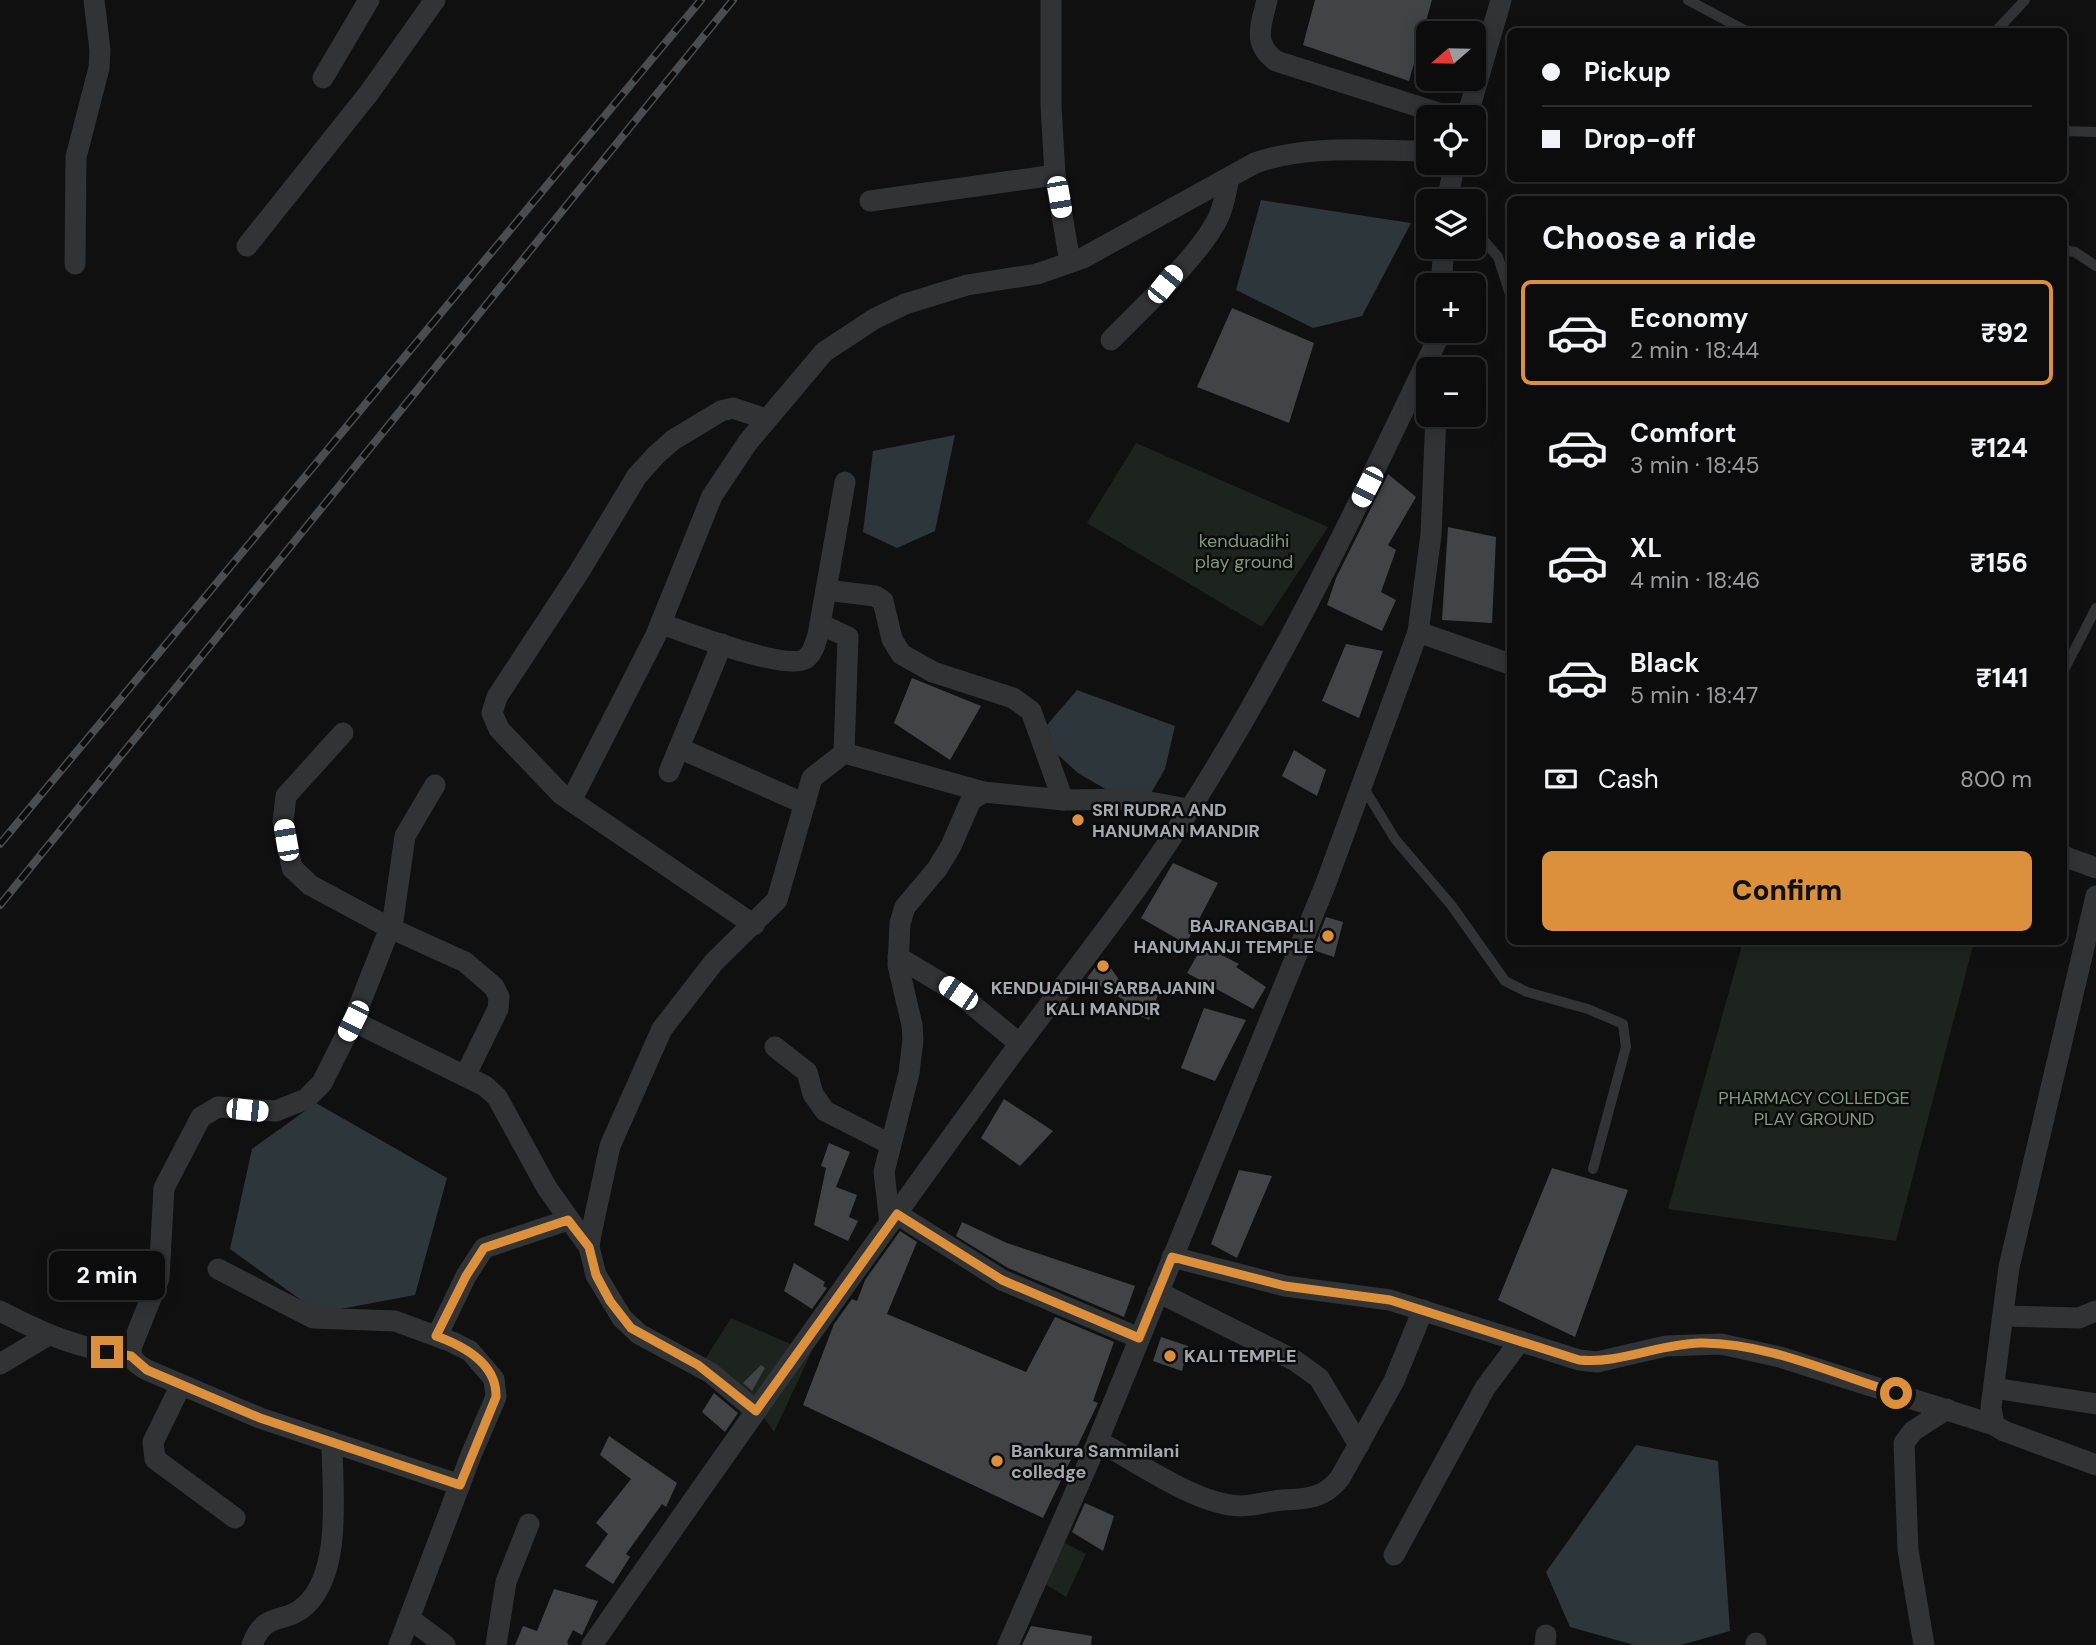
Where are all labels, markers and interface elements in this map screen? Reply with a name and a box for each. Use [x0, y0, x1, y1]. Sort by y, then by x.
north arrow [1416, 21, 1486, 91]
map controls [1416, 21, 1486, 427]
text: Pickup [1584, 55, 1671, 89]
button: locate [1416, 105, 1486, 175]
text: Drop-off [1584, 122, 1696, 156]
car [1046, 174, 1073, 220]
button: layers [1416, 189, 1486, 259]
text: Choose a ride [1542, 217, 1757, 259]
car [1144, 261, 1187, 307]
button: + [1416, 273, 1486, 343]
icon: car [1546, 301, 1609, 364]
text: Economy [1630, 301, 1748, 335]
text: ₹92 [1981, 316, 2028, 350]
text: 2 min · 18:44 [1630, 335, 1759, 365]
button: − [1416, 357, 1486, 427]
icon: car [1546, 416, 1609, 479]
text: Comfort [1630, 416, 1736, 450]
text: ₹124 [1971, 431, 2028, 465]
text: 3 min · 18:45 [1630, 450, 1760, 480]
car [1349, 464, 1386, 510]
park label: kenduadihi play ground [1195, 529, 1293, 574]
icon: car [1546, 531, 1609, 594]
text: XL [1630, 531, 1662, 565]
text: ₹156 [1970, 546, 2028, 580]
text: 4 min · 18:46 [1630, 565, 1760, 595]
icon: car [1546, 646, 1609, 709]
text: Black [1630, 646, 1700, 680]
text: ₹141 [1976, 661, 2028, 695]
text: 5 min · 18:47 [1630, 680, 1758, 710]
icon: cash [1542, 760, 1580, 798]
text: Cash [1598, 762, 1659, 796]
text: 800 m [1960, 764, 2032, 794]
place label: SRI RUDRA AND HANUMAN MANDIR [1092, 798, 1260, 843]
marker: SRI RUDRA AND HANUMAN MANDIR [1070, 812, 1086, 828]
car [273, 817, 300, 863]
button: Confirm [1542, 851, 2032, 931]
place label: BAJRANGBALI HANUMANJI TEMPLE [1133, 914, 1314, 959]
marker: BAJRANGBALI HANUMANJI TEMPLE [1320, 928, 1336, 944]
marker: KENDUADIHI SARBAJANIN KALI MANDIR [1095, 958, 1111, 974]
car [935, 973, 982, 1013]
place label: KENDUADIHI SARBAJANIN KALI MANDIR [991, 976, 1215, 1021]
car [335, 998, 372, 1044]
park label: PHARMACY COLLEDGE PLAY GROUND [1718, 1086, 1910, 1131]
car [226, 1097, 269, 1123]
callout: 2 min [49, 1250, 165, 1300]
text: 2 min [76, 1260, 138, 1290]
route end [91, 1336, 123, 1368]
place label: KALI TEMPLE [1184, 1344, 1296, 1368]
marker: KALI TEMPLE [1162, 1348, 1178, 1364]
route start [1880, 1377, 1912, 1409]
place label: Bankura Sammilani colledge [1011, 1439, 1179, 1484]
marker: Bankura Sammilani colledge [989, 1453, 1005, 1469]

